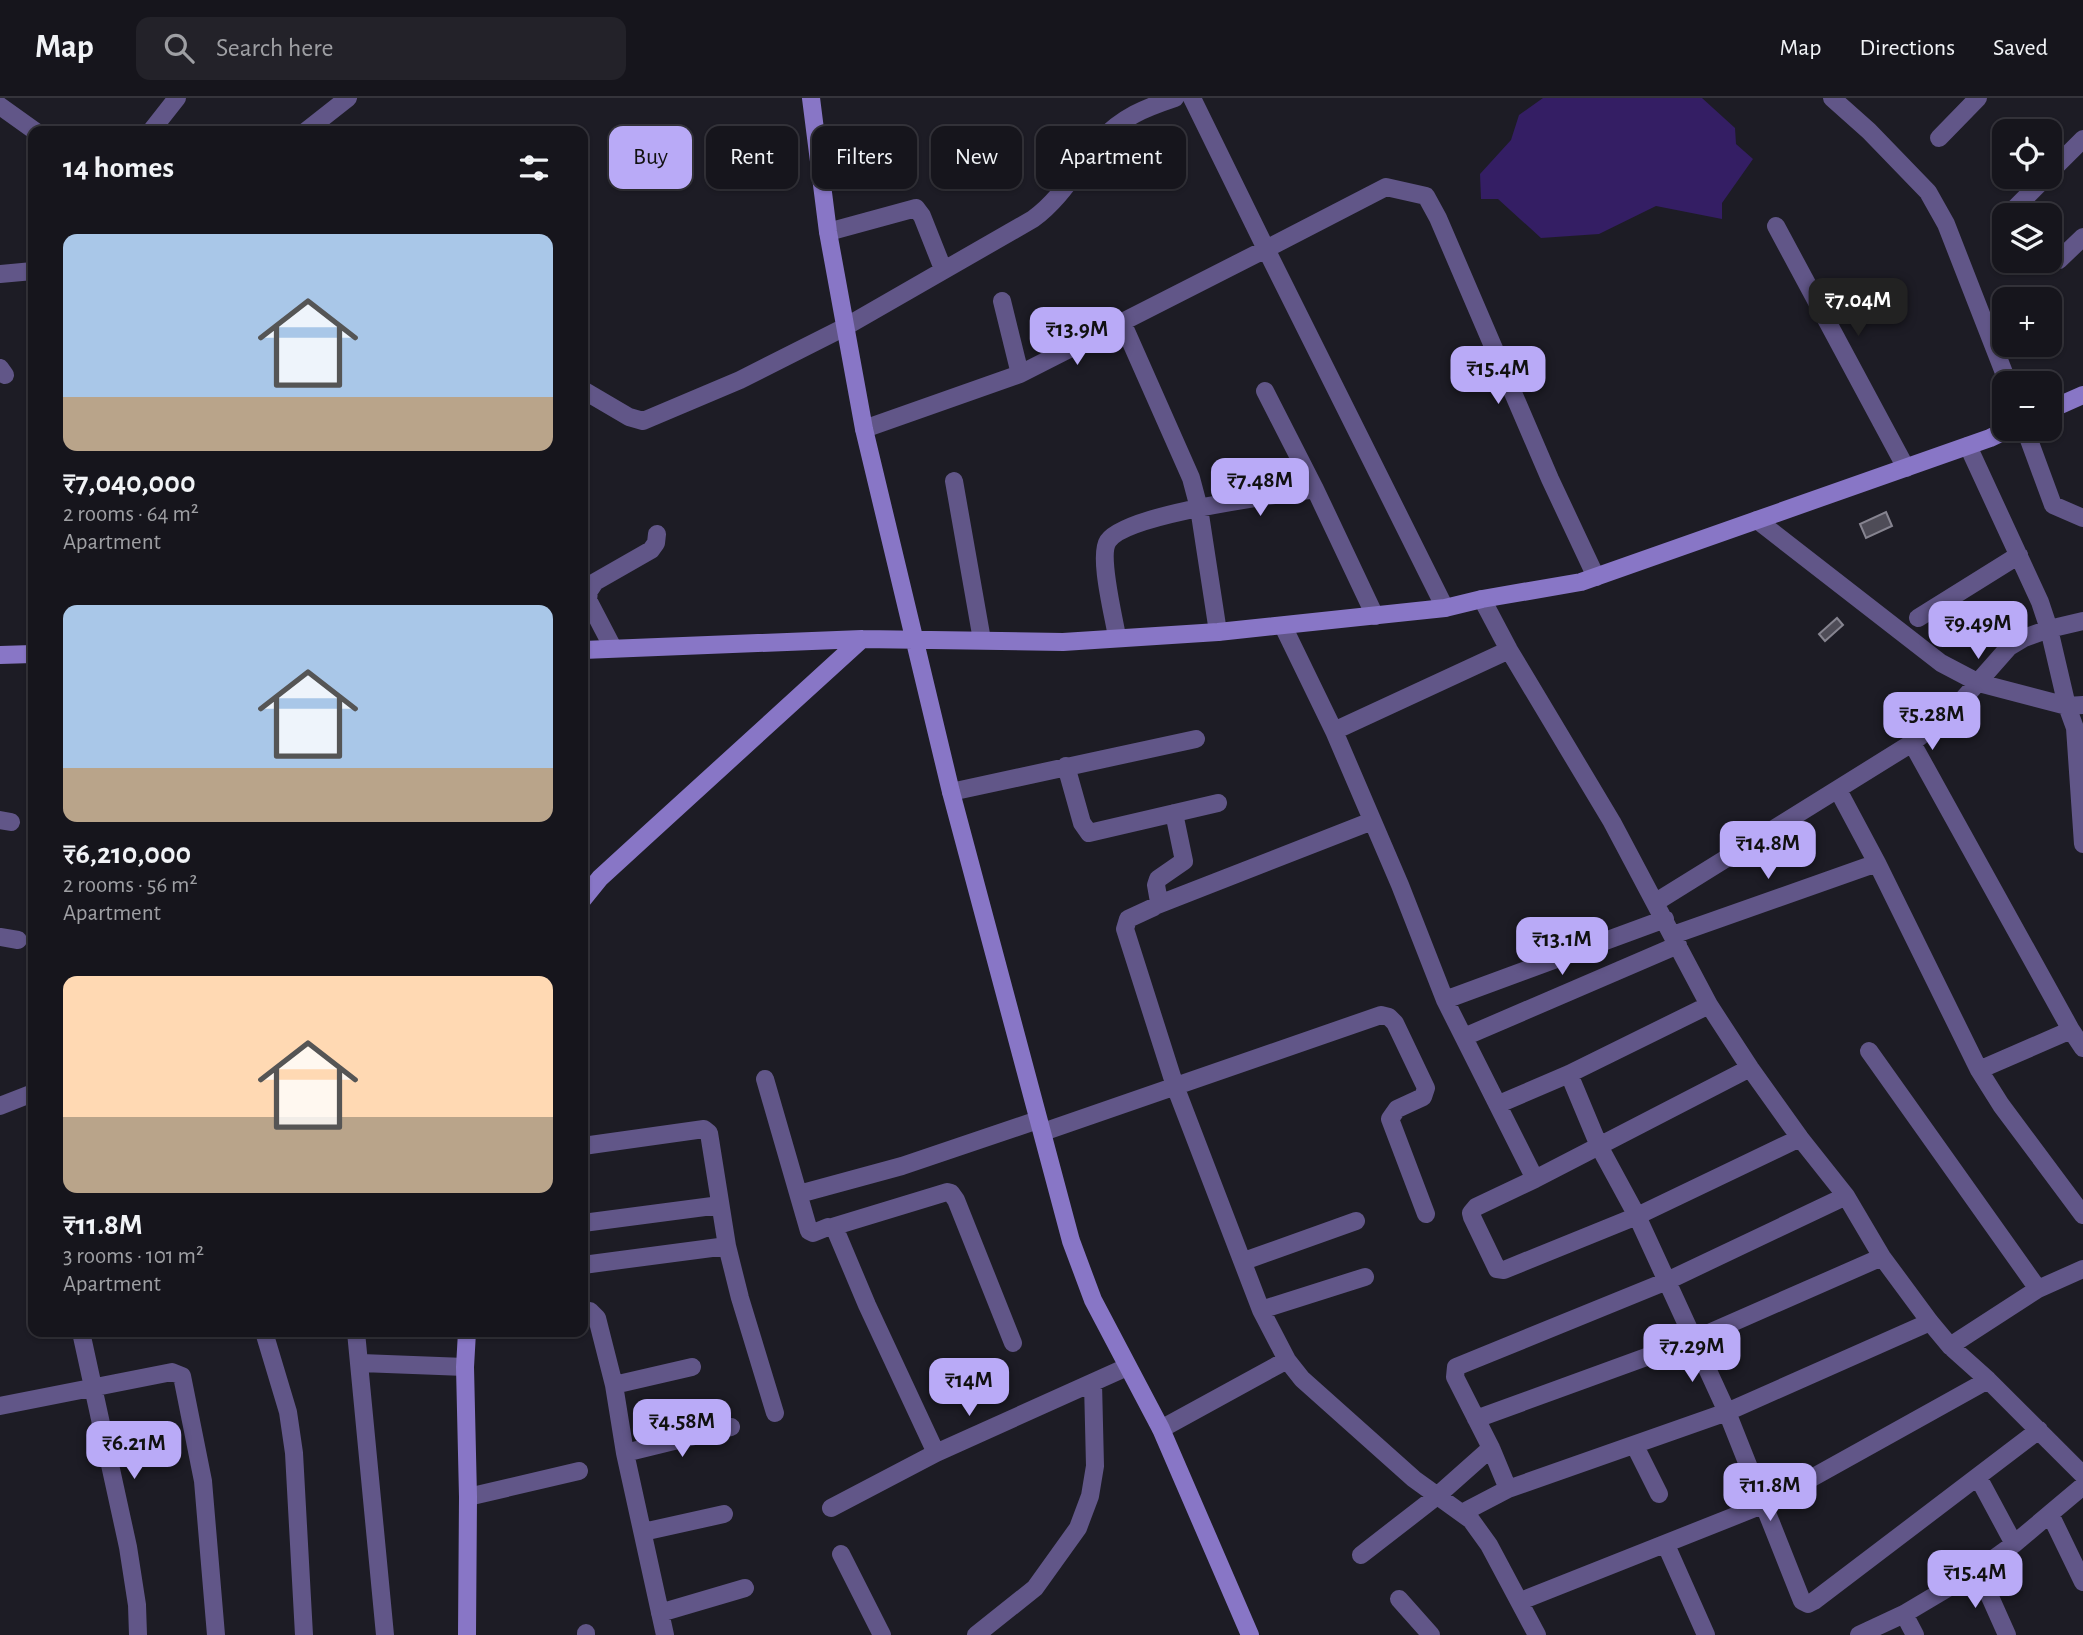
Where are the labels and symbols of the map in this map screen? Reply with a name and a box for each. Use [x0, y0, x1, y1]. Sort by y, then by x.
pin: ₹7.04M [1801, 278, 1915, 338]
pin: ₹13.9M [1020, 308, 1134, 367]
pin: ₹15.4M [1441, 346, 1555, 406]
pin: ₹7.48M [1203, 458, 1317, 518]
pin: ₹9.49M [1921, 602, 2035, 661]
pin: ₹5.28M [1875, 692, 1989, 752]
pin: ₹14.8M [1711, 822, 1825, 881]
pin: ₹13.1M [1505, 918, 1619, 977]
pin: ₹7.29M [1635, 1324, 1749, 1384]
pin: ₹14M [928, 1358, 1010, 1418]
pin: ₹4.58M [625, 1400, 739, 1459]
pin: ₹6.21M [77, 1422, 191, 1481]
pin: ₹11.8M [1713, 1464, 1827, 1523]
pin: ₹15.4M [1918, 1550, 2032, 1610]

